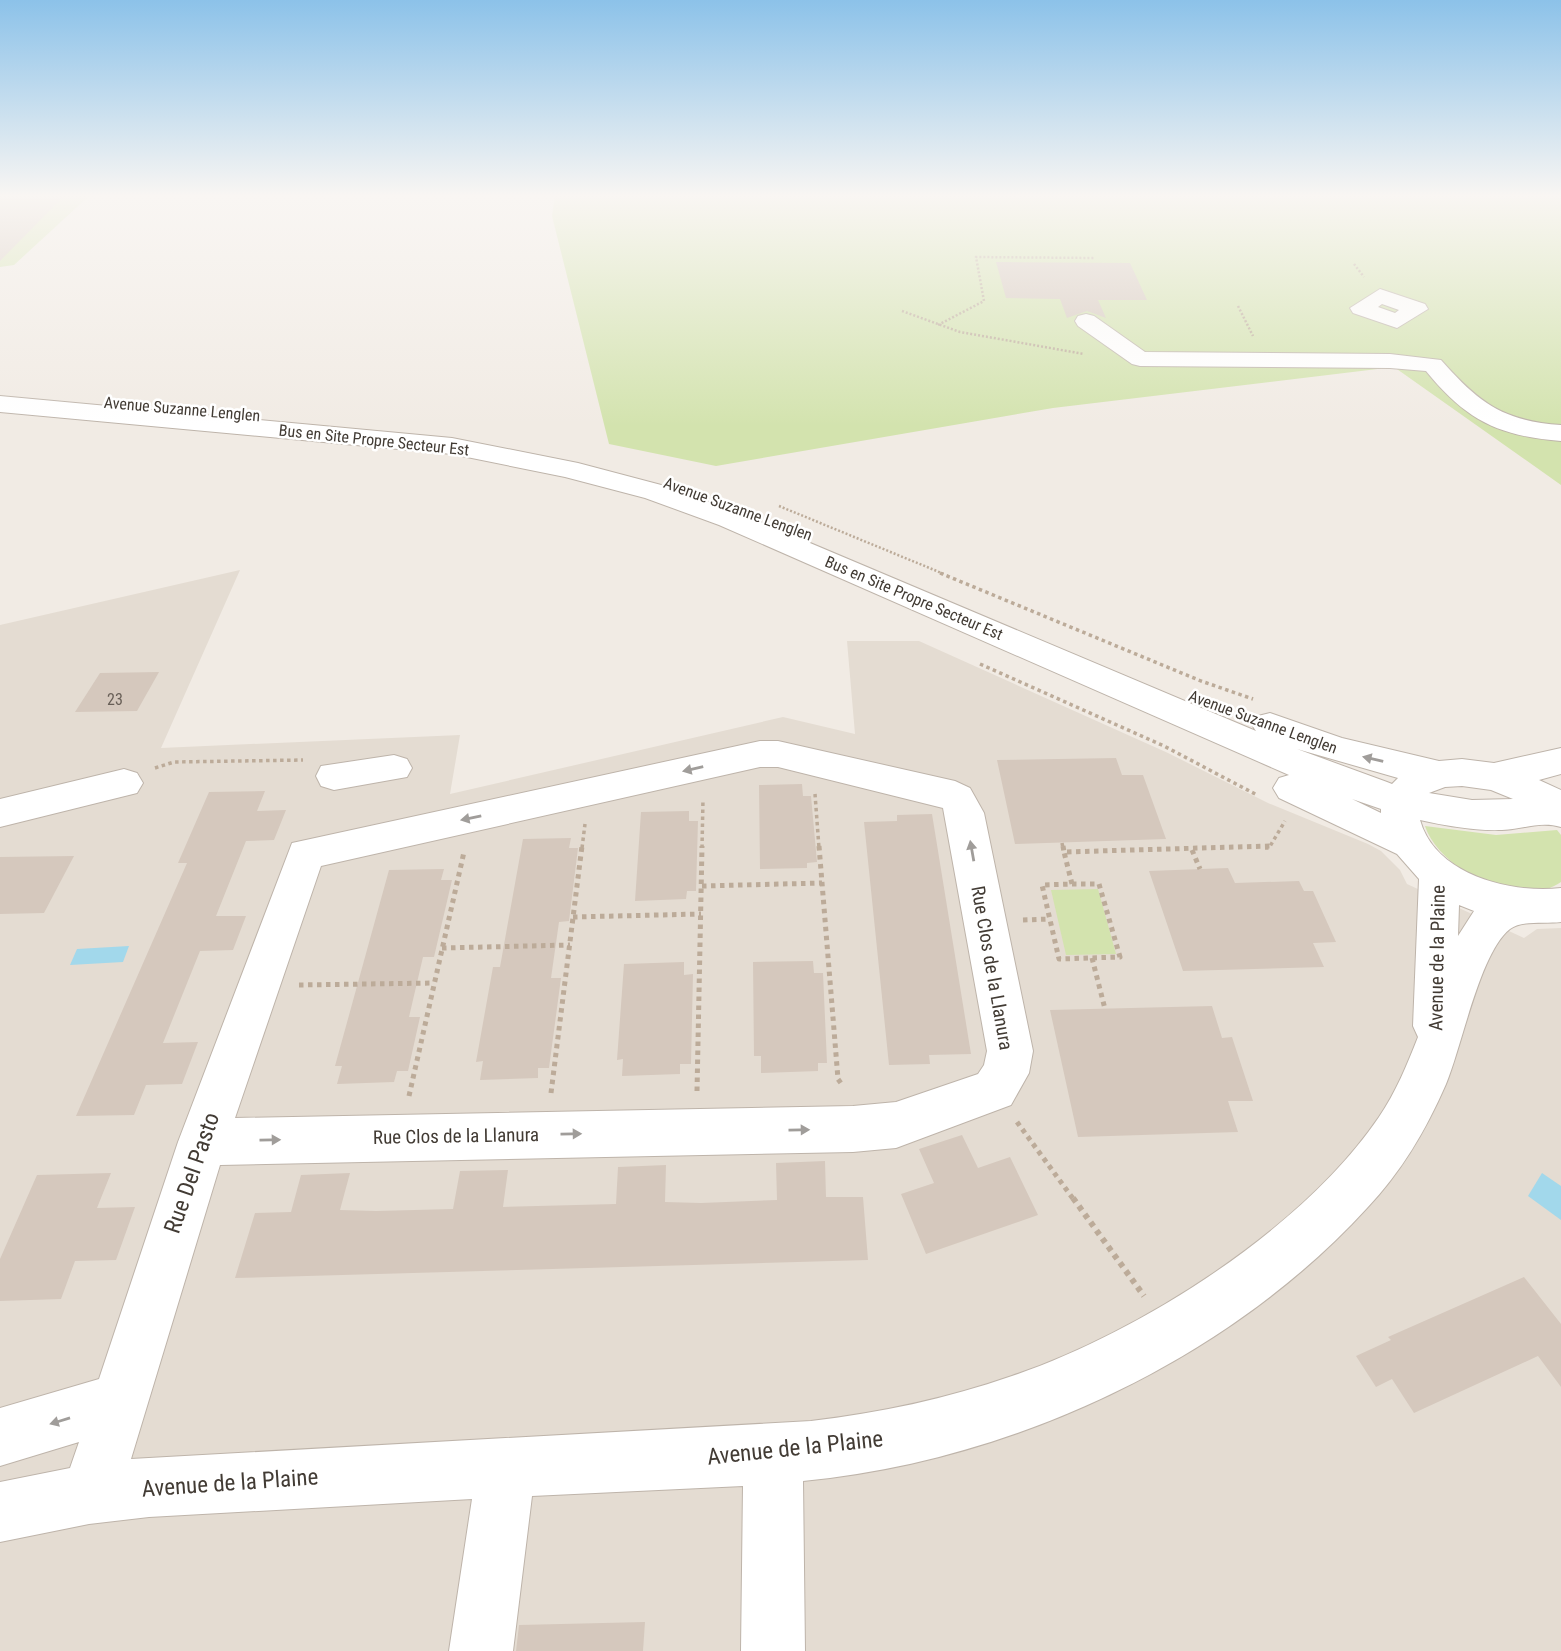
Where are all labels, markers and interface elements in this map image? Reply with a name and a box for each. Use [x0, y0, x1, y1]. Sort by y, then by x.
street label: Avenue Suzanne Lenglen [103, 393, 261, 425]
street label: Bus en Site Propre Secteur Est [278, 421, 470, 459]
street label: Avenue Suzanne Lenglen [661, 473, 815, 545]
street label: Bus en Site Propre Secteur Est [822, 552, 1006, 644]
street label: Avenue Suzanne Lenglen [1186, 686, 1340, 758]
house number: 23 [107, 690, 123, 709]
one-way arrow [1362, 753, 1384, 764]
one-way arrow [682, 763, 704, 774]
one-way arrow [460, 813, 482, 824]
one-way arrow [966, 840, 977, 862]
street label: Rue Clos de la Llanura [966, 884, 1018, 1052]
street label: Avenue de la Plaine [1424, 885, 1450, 1031]
street label: Rue Del Pasto [159, 1109, 225, 1237]
street label: Rue Clos de la Llanura [373, 1123, 539, 1149]
one-way arrow [788, 1124, 810, 1135]
one-way arrow [561, 1128, 583, 1140]
one-way arrow [260, 1134, 282, 1146]
one-way arrow [49, 1416, 70, 1426]
street label: Avenue de la Plaine [706, 1425, 884, 1471]
street label: Avenue de la Plaine [141, 1463, 319, 1503]

